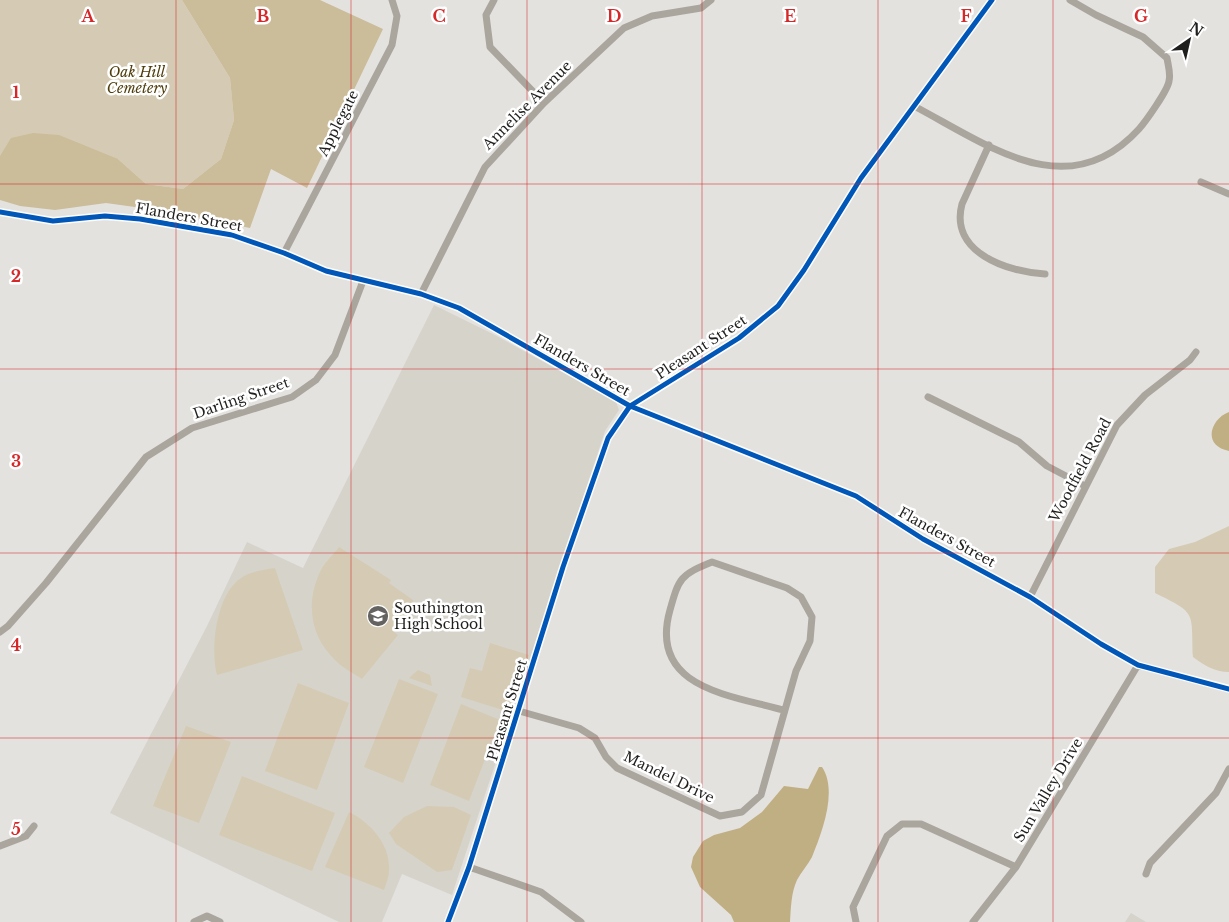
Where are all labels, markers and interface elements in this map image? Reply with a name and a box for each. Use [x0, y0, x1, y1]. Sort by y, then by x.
text: A [81, 6, 96, 26]
text: B [257, 6, 270, 26]
text: C [432, 6, 446, 26]
text: D [607, 6, 621, 26]
text: E [784, 6, 796, 26]
text: F [960, 6, 972, 26]
text: G [1134, 6, 1148, 26]
north arrow [1164, 15, 1214, 65]
text: N [1186, 18, 1207, 40]
street label: Annelise Avenue [478, 57, 575, 154]
park label: Oak Hill Cemetery [107, 63, 168, 97]
text: 1 [13, 82, 20, 102]
street label: Applegate [313, 87, 362, 160]
street label: Flanders Street [134, 199, 244, 235]
text: 2 [11, 266, 21, 286]
street label: Pleasant Street [652, 310, 751, 383]
street label: Flanders Street [531, 330, 634, 400]
street label: Darling Street [191, 373, 292, 423]
street label: Woodfield Road [1044, 414, 1115, 526]
text: 3 [11, 451, 21, 471]
street label: Flanders Street [895, 503, 999, 571]
place label: Southington High School [394, 599, 484, 633]
school or university icon: Southington High School [366, 604, 390, 628]
text: 4 [11, 635, 21, 655]
street label: Pleasant Street [483, 656, 531, 763]
street label: Sun Valley Drive [1010, 735, 1086, 845]
street label: Mandel Drive [621, 747, 717, 807]
text: 5 [11, 819, 21, 839]

